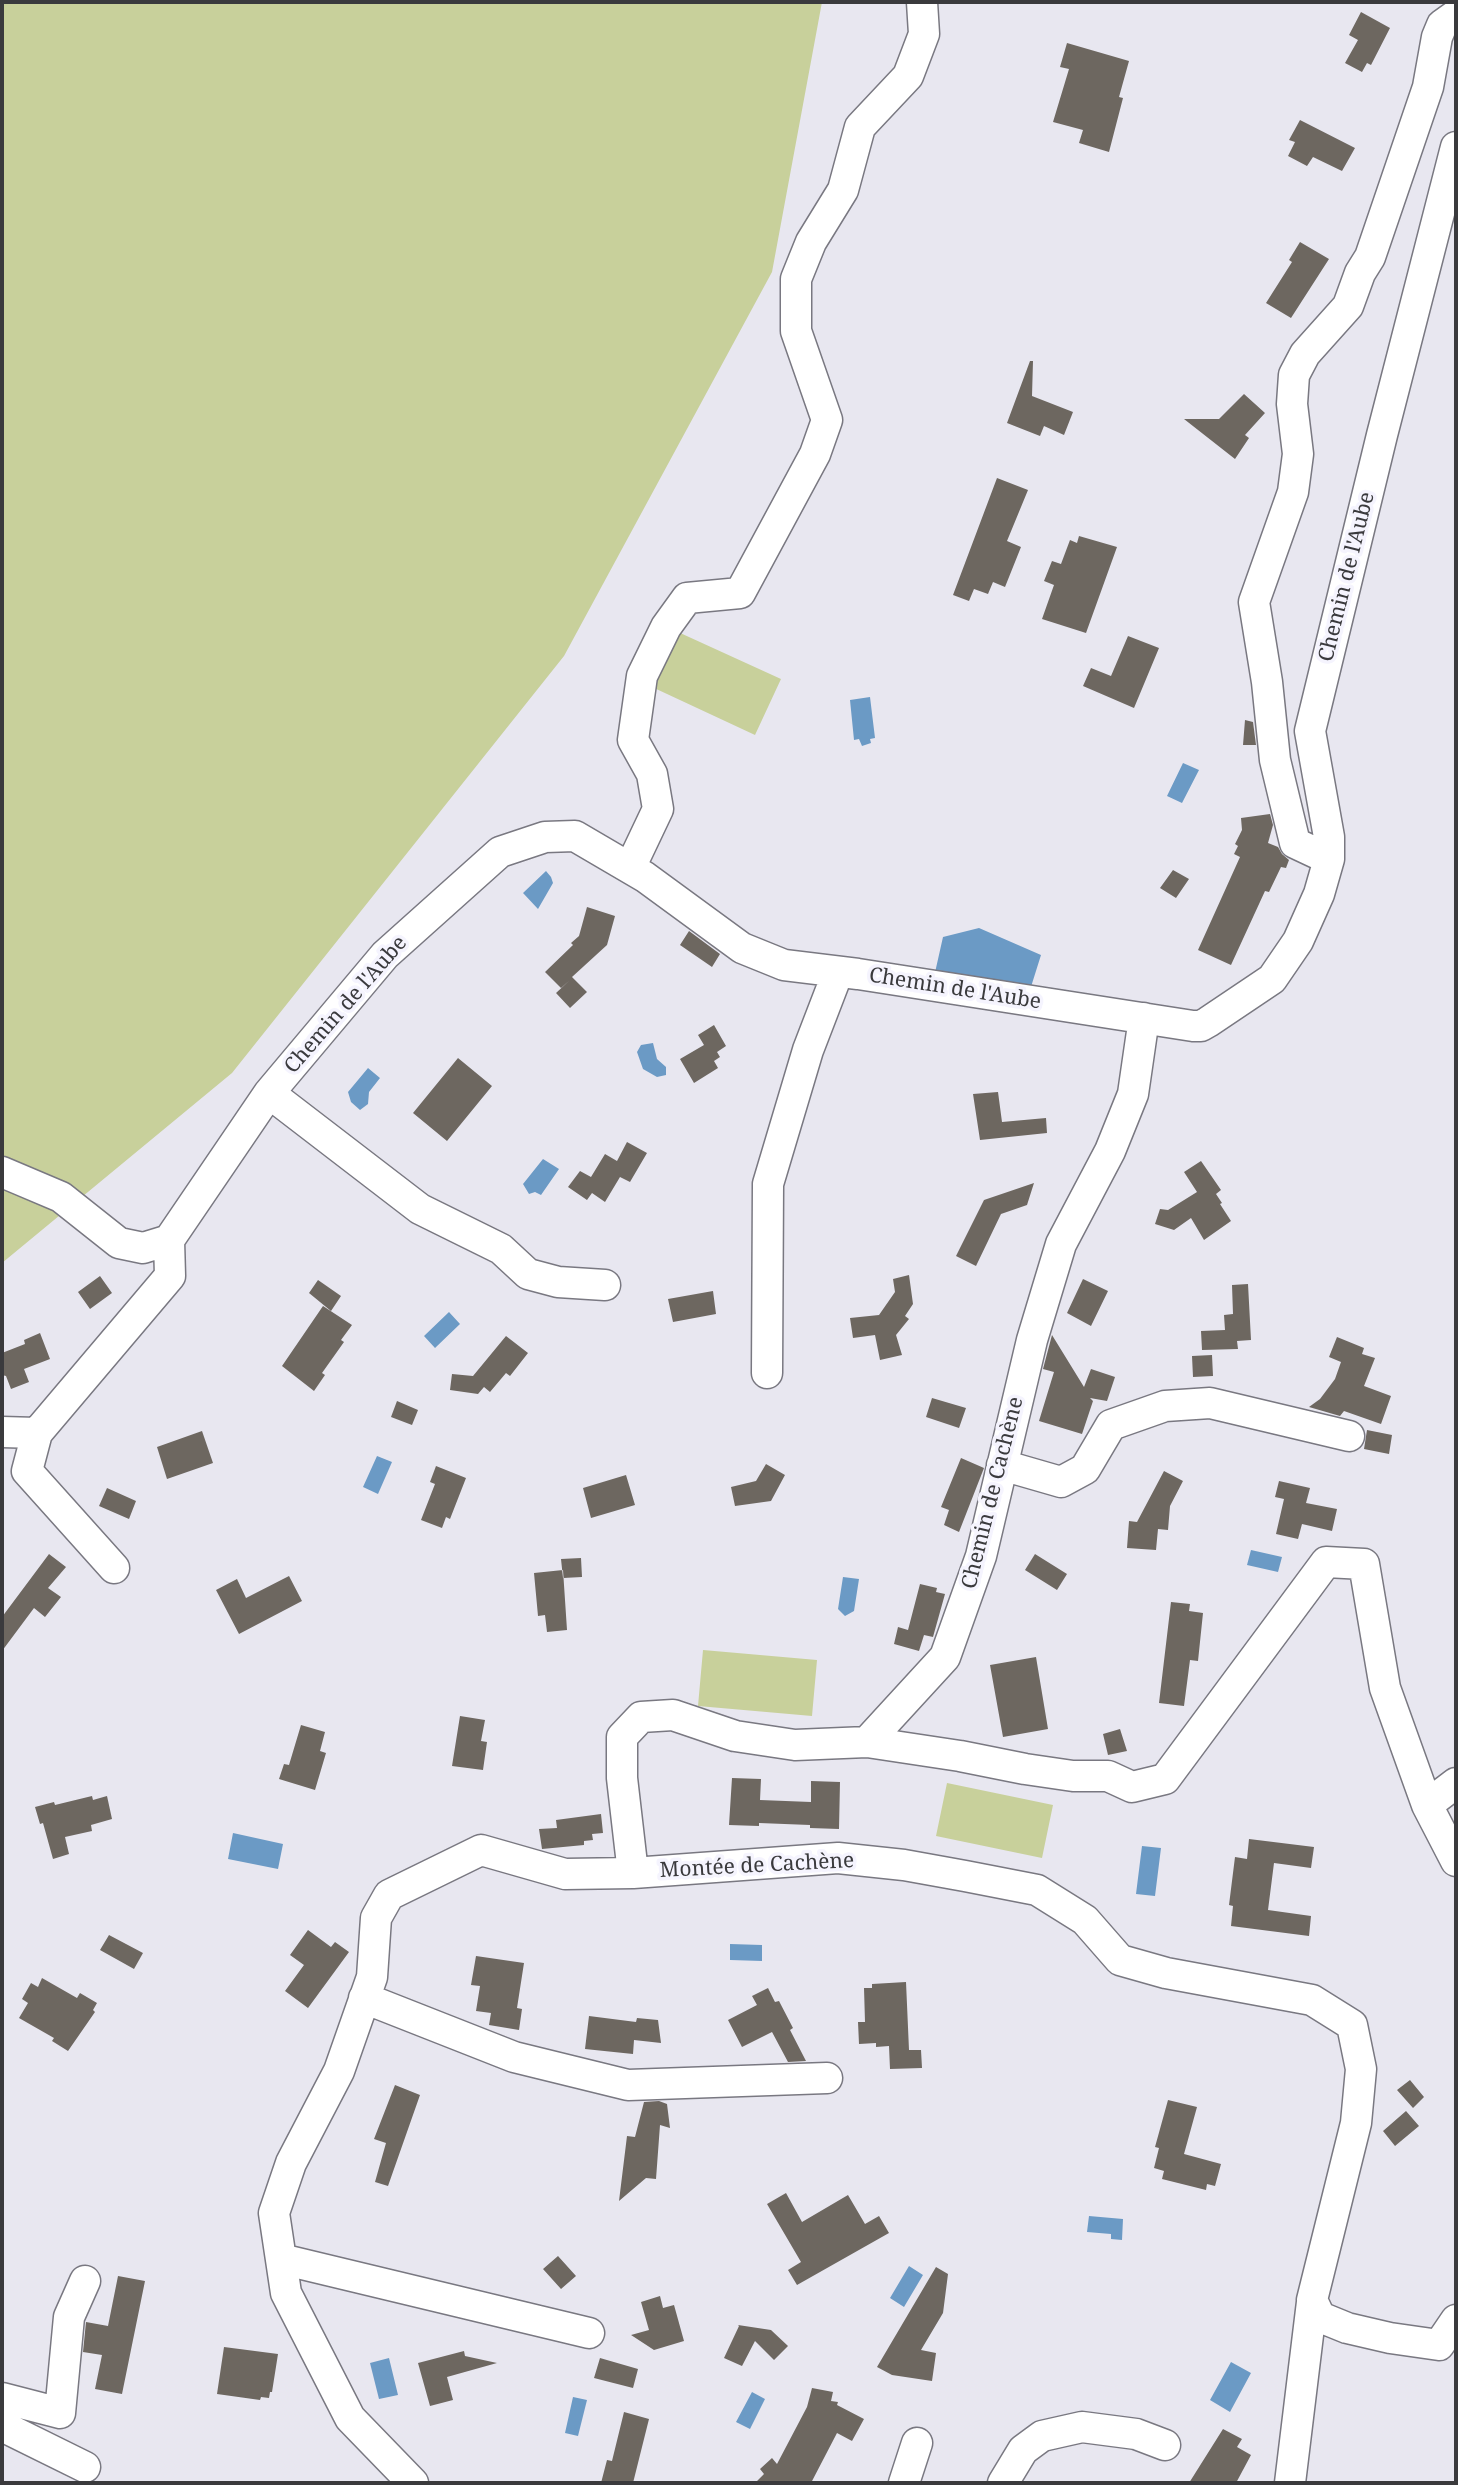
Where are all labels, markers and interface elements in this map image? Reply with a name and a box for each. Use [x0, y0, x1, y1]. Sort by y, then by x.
street label: Chemin de l'Aube [1314, 490, 1380, 664]
street label: Chemin de l'Aube [279, 931, 413, 1079]
street label: Chemin de l'Aube [867, 963, 1043, 1015]
street label: Chemin de Cachène [957, 1394, 1029, 1592]
street label: Montée de Cachène [659, 1848, 855, 1884]

